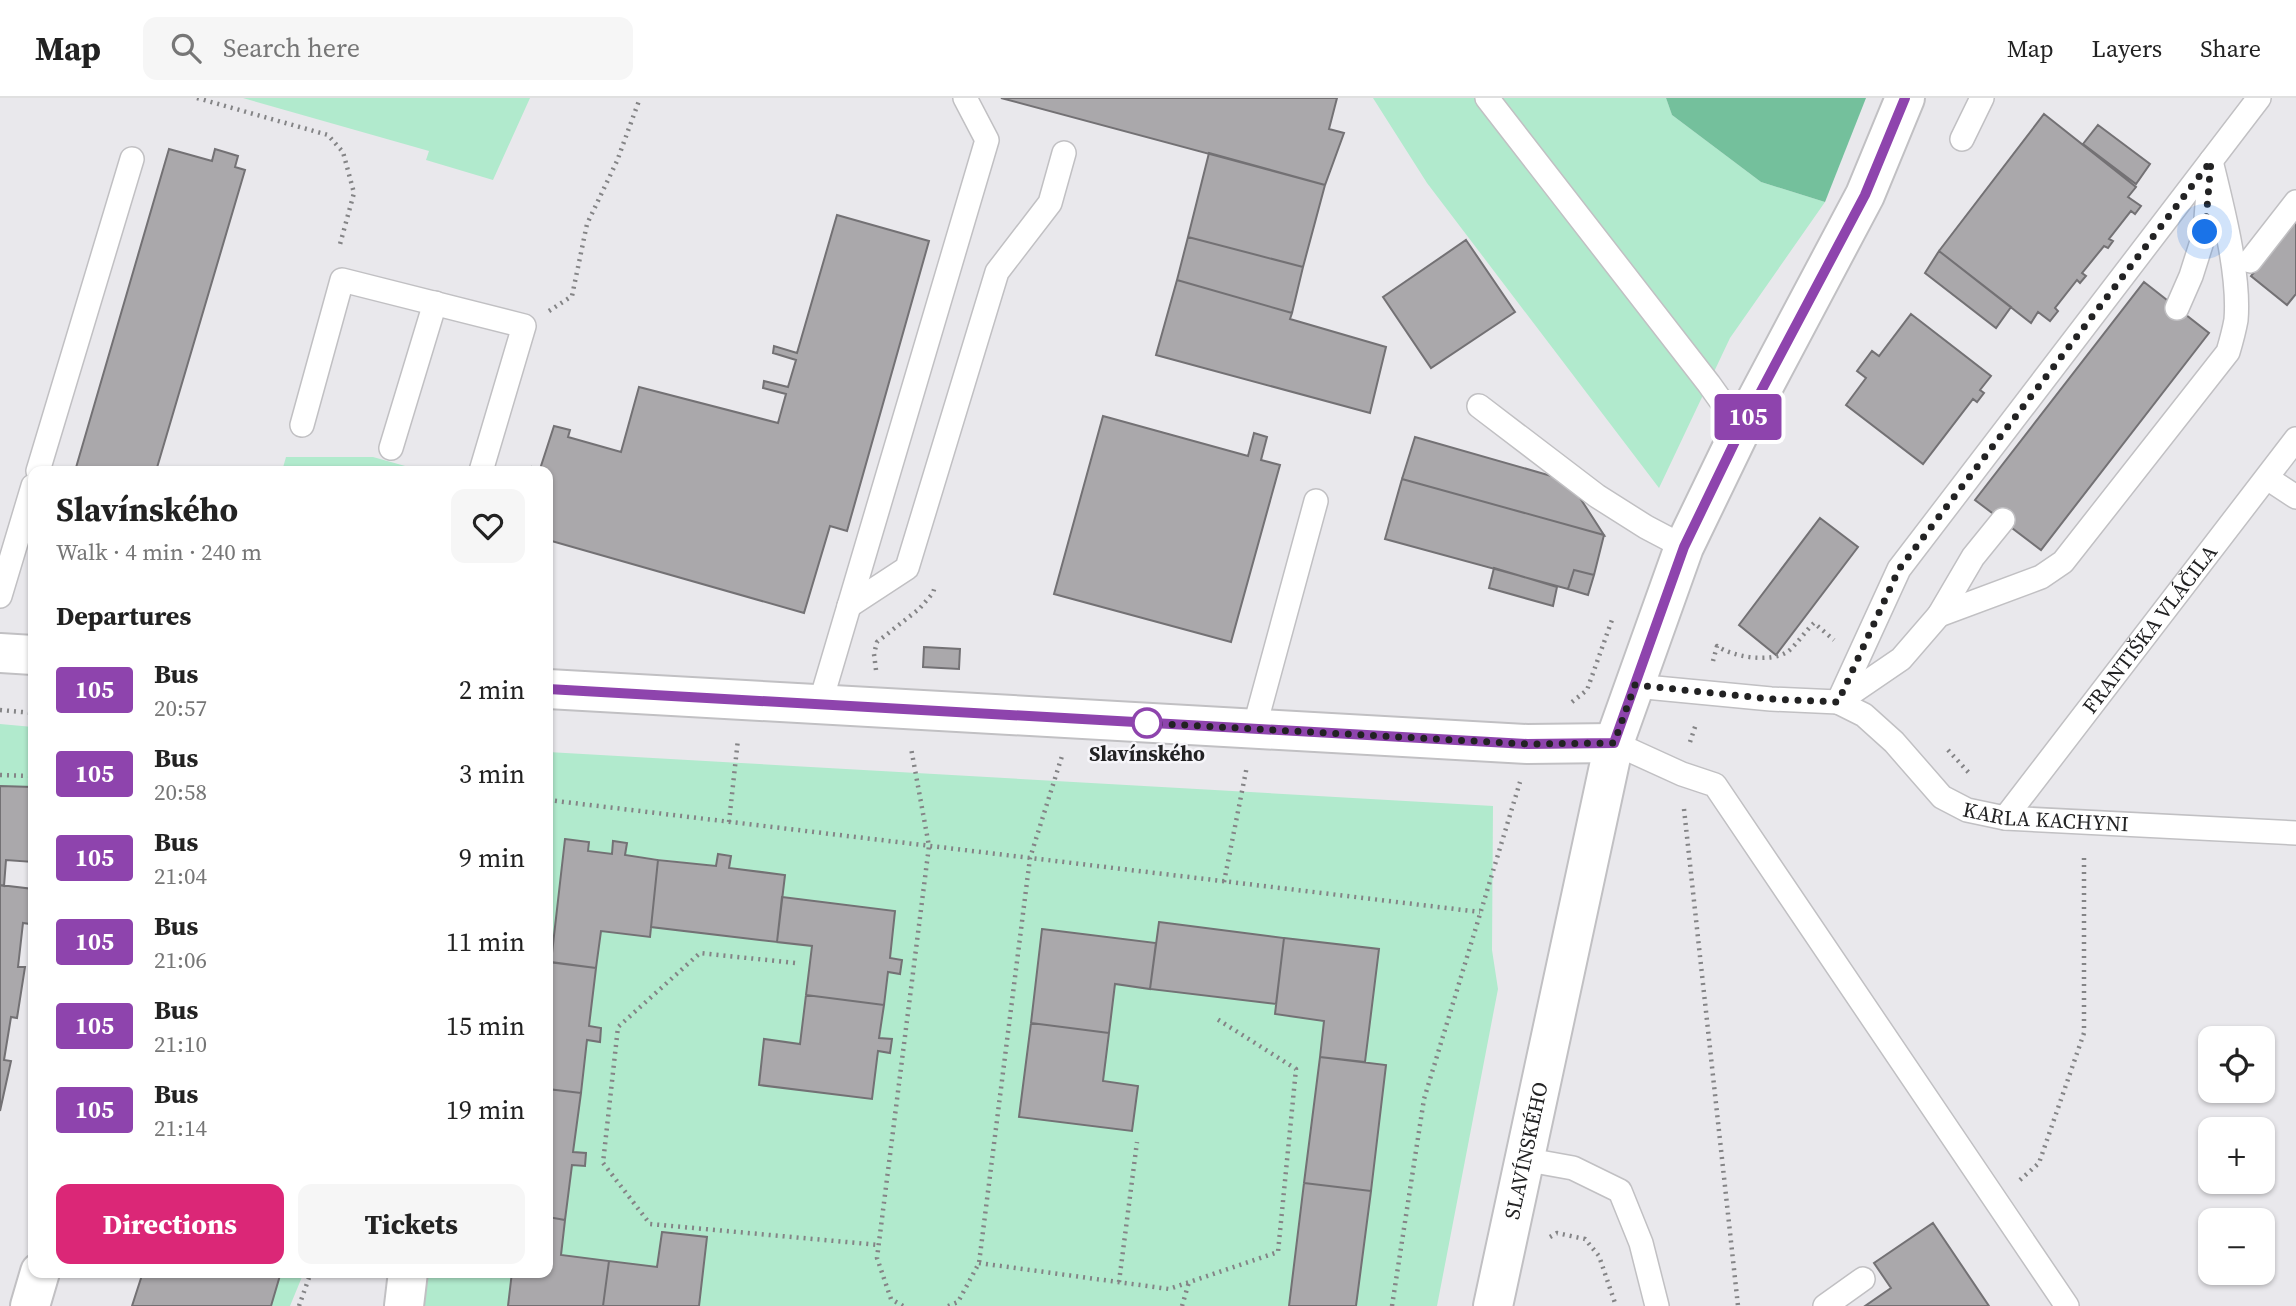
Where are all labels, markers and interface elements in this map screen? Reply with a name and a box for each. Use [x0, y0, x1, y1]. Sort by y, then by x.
search box [143, 17, 633, 80]
text: Map [35, 26, 101, 71]
icon: search [167, 29, 205, 67]
text: Search here [223, 30, 360, 66]
text: Map [2007, 32, 2054, 65]
text: Layers [2092, 32, 2162, 65]
text: Share [2200, 32, 2261, 65]
your location [2187, 214, 2222, 249]
line badge: 105 [1708, 394, 1788, 440]
text: 105 [1728, 400, 1768, 433]
text: Slavínského [56, 487, 238, 532]
button: heart [451, 489, 525, 563]
text: Walk · 4 min · 240 m [56, 536, 262, 568]
street label: FRANTIŠKA VLÁČILA [2075, 538, 2224, 719]
text: Departures [56, 598, 191, 634]
text: Bus [154, 656, 198, 692]
text: 2 min [459, 672, 525, 708]
text: 105 [75, 673, 114, 706]
text: 20:57 [154, 692, 207, 724]
marker: Slavínského [1132, 708, 1162, 738]
place label: Slavínského [1089, 739, 1205, 768]
text: Bus [154, 740, 198, 776]
text: 3 min [459, 756, 525, 792]
text: 105 [75, 757, 114, 790]
text: 20:58 [154, 776, 207, 808]
street label: KARLA KACHYNI [1960, 795, 2129, 838]
text: Bus [154, 824, 198, 860]
text: 9 min [459, 840, 525, 876]
text: 105 [75, 841, 114, 874]
text: 21:04 [154, 860, 207, 892]
text: Bus [154, 908, 198, 944]
text: 11 min [446, 924, 525, 960]
text: 105 [75, 925, 114, 958]
text: 21:06 [154, 944, 207, 976]
text: Bus [154, 992, 198, 1028]
text: 15 min [446, 1008, 525, 1044]
text: 105 [75, 1009, 114, 1042]
map controls [2198, 1026, 2275, 1285]
button: locate [2198, 1026, 2275, 1103]
text: 21:10 [154, 1028, 207, 1060]
text: Bus [154, 1076, 198, 1112]
street label: SLAVÍNSKÉHO [1497, 1079, 1555, 1222]
text: 19 min [446, 1092, 525, 1128]
text: 105 [75, 1093, 114, 1126]
text: 21:14 [154, 1112, 207, 1144]
button: + [2198, 1117, 2275, 1194]
button: Directions [56, 1184, 284, 1264]
button: Tickets [298, 1184, 525, 1264]
button: − [2198, 1208, 2275, 1285]

